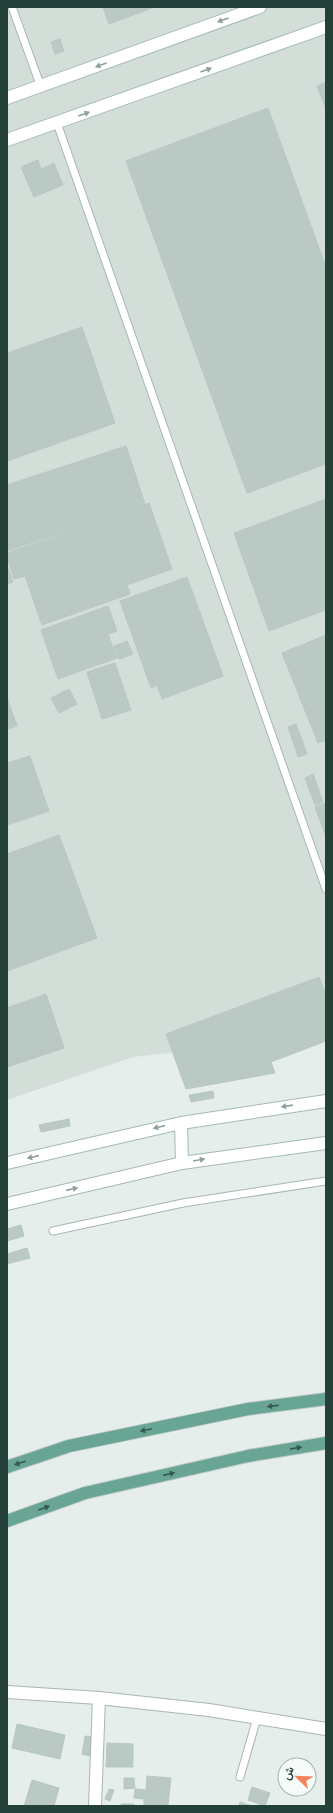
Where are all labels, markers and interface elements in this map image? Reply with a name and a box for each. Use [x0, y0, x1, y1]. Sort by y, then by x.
one-way arrow [216, 18, 228, 24]
one-way arrow [94, 63, 106, 69]
one-way arrow [200, 66, 212, 72]
one-way arrow [78, 110, 90, 116]
one-way arrow [281, 1103, 293, 1109]
one-way arrow [153, 1125, 165, 1131]
one-way arrow [26, 1154, 39, 1160]
one-way arrow [193, 1157, 205, 1163]
one-way arrow [66, 1185, 78, 1191]
one-way arrow [267, 1402, 279, 1409]
one-way arrow [140, 1427, 152, 1433]
one-way arrow [290, 1445, 302, 1451]
one-way arrow [14, 1460, 26, 1466]
one-way arrow [163, 1470, 175, 1476]
one-way arrow [38, 1504, 50, 1510]
north arrow [277, 1757, 317, 1797]
text: ش [280, 1765, 298, 1782]

